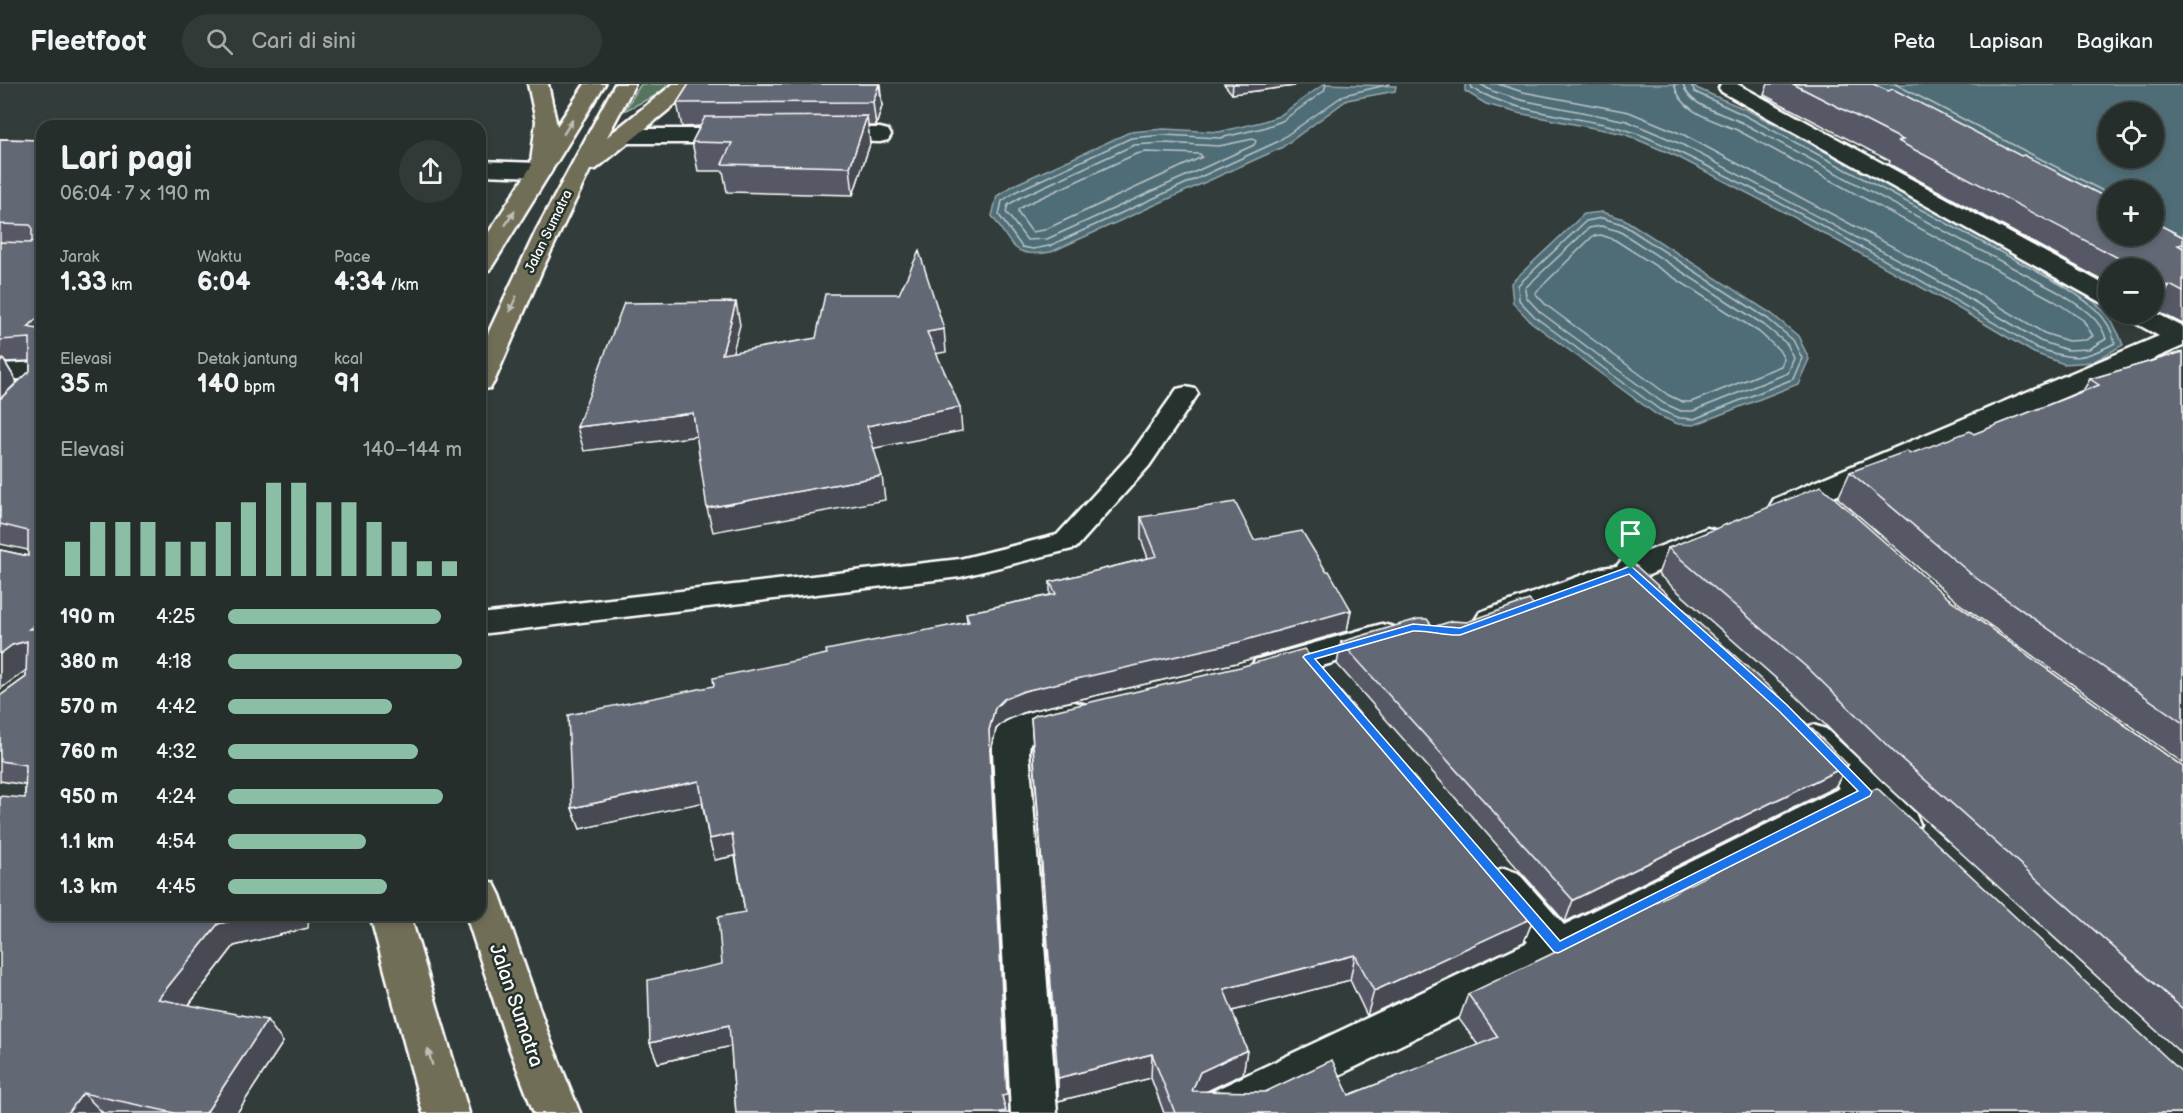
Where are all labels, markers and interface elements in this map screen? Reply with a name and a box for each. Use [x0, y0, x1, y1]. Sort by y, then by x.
search box [182, 14, 602, 68]
text: Fleetfoot [30, 25, 146, 58]
icon: search [203, 25, 236, 58]
text: Cari di sini [251, 28, 356, 55]
text: Peta [1893, 29, 1935, 54]
text: Lapisan [1968, 29, 2043, 54]
text: Bagikan [2076, 29, 2153, 54]
map controls [2098, 102, 2164, 324]
button: locate [2098, 102, 2164, 168]
one-way arrow [563, 119, 574, 135]
text: Lari pagi [60, 139, 192, 179]
button: share [399, 140, 462, 203]
button: + [2098, 180, 2164, 246]
text: 06:04 · 7 × 190 m [60, 182, 210, 206]
street label: Jalan Sumatra [521, 187, 576, 275]
one-way arrow [505, 209, 516, 226]
text: Jarak [60, 248, 99, 267]
text: Waktu [197, 248, 242, 267]
text: Pace [334, 248, 370, 267]
button: − [2098, 258, 2164, 324]
text: 1.33 [60, 267, 107, 298]
text: 6:04 [197, 267, 251, 298]
text: 4:34 [334, 267, 386, 298]
text: km [107, 276, 132, 295]
text: /km [386, 276, 419, 295]
one-way arrow [508, 296, 517, 313]
text: Elevasi [60, 350, 112, 369]
text: Detak jantung [197, 350, 297, 369]
text: kcal [334, 350, 363, 369]
text: 35 [60, 369, 90, 400]
text: 140 [197, 369, 239, 400]
text: 91 [334, 369, 360, 400]
text: m [90, 378, 108, 397]
text: bpm [239, 378, 275, 397]
text: Elevasi [60, 438, 125, 462]
text: 140–144 m [363, 438, 462, 462]
pin [1605, 508, 1656, 570]
icon: arrive [1614, 517, 1647, 550]
text: 190 m [60, 605, 115, 629]
text: 4:25 [156, 605, 196, 629]
text: 380 m [60, 650, 119, 674]
text: 4:18 [156, 650, 192, 674]
text: 570 m [60, 695, 118, 719]
text: 4:42 [156, 695, 196, 719]
text: 760 m [60, 740, 118, 764]
text: 4:32 [156, 740, 196, 764]
text: 950 m [60, 785, 118, 809]
text: 4:24 [156, 785, 196, 809]
text: 1.1 km [60, 830, 114, 854]
text: 4:54 [156, 830, 196, 854]
text: 1.3 km [60, 875, 117, 899]
text: 4:45 [156, 875, 196, 899]
street label: Jalan Sumatra [484, 941, 548, 1070]
one-way arrow [425, 1048, 435, 1066]

